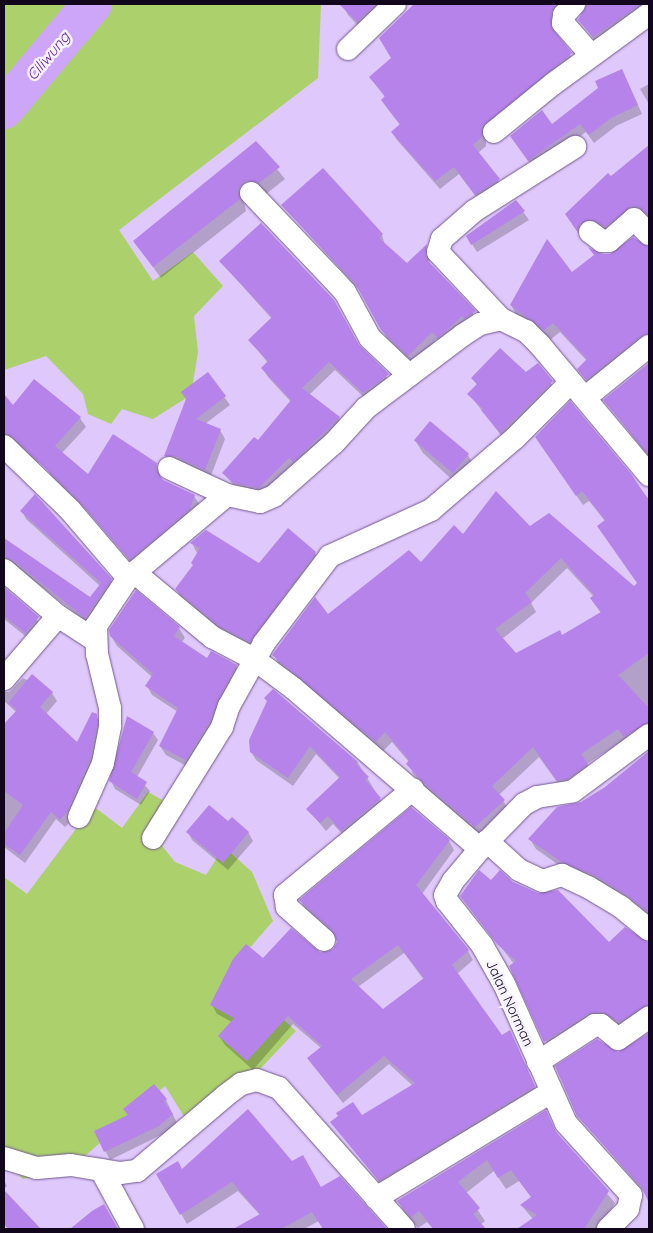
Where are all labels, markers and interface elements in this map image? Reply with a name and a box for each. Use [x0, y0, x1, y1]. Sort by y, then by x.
water label: Ciliwung [23, 28, 73, 84]
street label: Jalan Norman [483, 957, 537, 1049]

